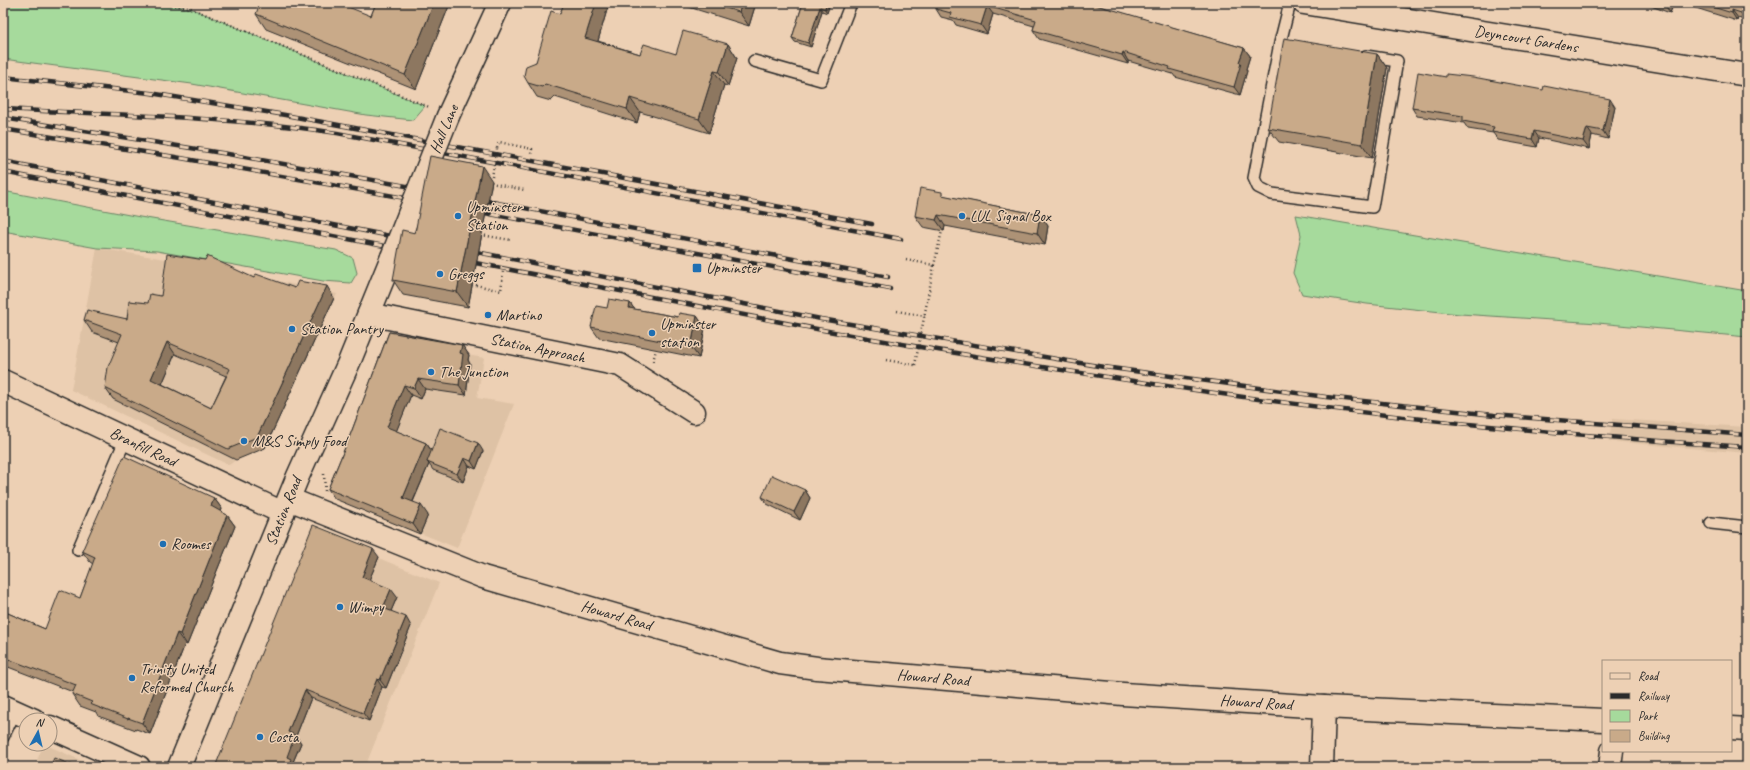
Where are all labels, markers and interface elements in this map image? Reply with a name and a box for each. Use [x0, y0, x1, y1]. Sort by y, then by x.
street label: Deyncourt Gardens [1473, 21, 1581, 58]
street label: Hall Lane [425, 100, 464, 156]
place label: Upminster Station [466, 197, 523, 235]
place label: LUL Signal Box [970, 206, 1052, 226]
marker: Upminster Station [453, 211, 463, 221]
marker: LUL Signal Box [957, 211, 967, 221]
place label: Upminster [706, 258, 763, 278]
marker: Upminster [691, 262, 703, 274]
place label: Greggs [448, 264, 485, 284]
marker: Greggs [435, 269, 445, 279]
place label: Martino [496, 305, 543, 325]
marker: Martino [483, 310, 493, 320]
place label: Upminster station [660, 314, 717, 352]
place label: Station Pantry [300, 319, 384, 339]
marker: Station Pantry [287, 324, 297, 334]
marker: Upminster station [647, 328, 657, 338]
street label: Station Approach [488, 329, 588, 368]
place label: The Junction [439, 362, 509, 382]
marker: The Junction [426, 367, 436, 377]
street label: Branfill Road [107, 423, 182, 473]
place label: M&S Simply Food [252, 431, 349, 451]
marker: M&S Simply Food [239, 436, 249, 446]
street label: Station Road [261, 472, 307, 549]
place label: Roomes [171, 534, 212, 554]
marker: Roomes [158, 539, 168, 549]
street label: Howard Road [579, 596, 657, 636]
place label: Wimpy [348, 597, 385, 617]
marker: Wimpy [335, 602, 345, 612]
place label: Trinity United Reformed Church [140, 659, 234, 697]
legend [1602, 660, 1732, 752]
street label: Howard Road [896, 665, 973, 691]
text: Road [1638, 668, 1660, 684]
marker: Trinity United Reformed Church [127, 673, 137, 683]
text: Railway [1638, 688, 1670, 704]
street label: Howard Road [1219, 690, 1296, 715]
text: Park [1638, 708, 1659, 724]
north arrow [18, 712, 58, 752]
text: N [35, 715, 46, 730]
place label: Costa [268, 727, 300, 747]
text: Building [1638, 728, 1670, 744]
marker: Costa [255, 732, 265, 742]

